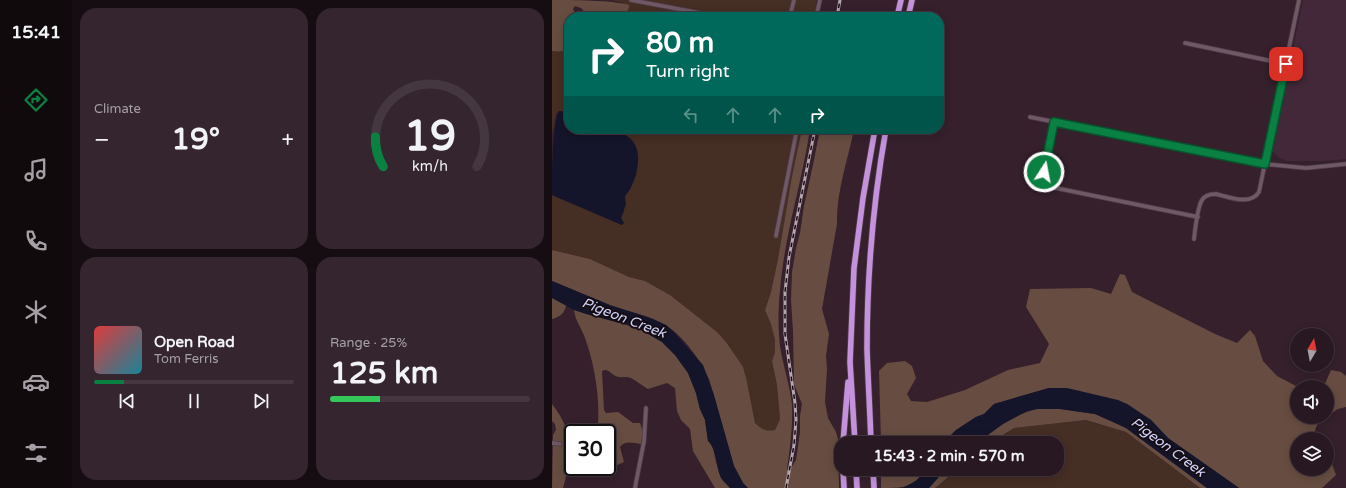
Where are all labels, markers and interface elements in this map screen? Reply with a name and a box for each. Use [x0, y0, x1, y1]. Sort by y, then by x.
text: 15:41 [11, 21, 61, 43]
text: 80 m [646, 26, 714, 60]
icon: right [580, 28, 632, 80]
pin [1269, 47, 1303, 81]
icon: arrive [1275, 53, 1297, 75]
text: Turn right [646, 60, 730, 82]
icon: directions [22, 86, 50, 114]
text: Climate [94, 101, 141, 117]
icon: left [680, 104, 702, 126]
icon: ahead [722, 104, 744, 126]
icon: ahead [764, 104, 786, 126]
icon: right [806, 104, 828, 126]
text: 19 [404, 111, 456, 161]
text: 19° [171, 121, 220, 158]
text: − [94, 127, 110, 153]
text: + [282, 127, 294, 153]
position arrow [1023, 151, 1065, 193]
icon: music [22, 156, 50, 184]
text: km/h [412, 157, 448, 174]
icon: phone [22, 227, 50, 255]
water label: Pigeon Creek [580, 294, 670, 342]
icon: climate [22, 298, 50, 326]
north arrow [1290, 328, 1334, 372]
map controls [1290, 328, 1334, 476]
text: Open Road [154, 333, 235, 351]
text: Range · 25% [330, 335, 407, 351]
text: Tom Ferris [154, 351, 218, 367]
text: 125 km [330, 355, 438, 392]
icon: car [22, 368, 50, 396]
button: sound [1290, 380, 1334, 424]
icon: previous [116, 390, 138, 412]
icon: pause [183, 390, 205, 412]
icon: next [250, 390, 272, 412]
water label: Pigeon Creek [1128, 414, 1210, 481]
speed limit sign: 30 [564, 424, 616, 476]
button: layers [1290, 432, 1334, 476]
icon: filters [22, 439, 50, 467]
text: 15:43 · 2 min · 570 m [874, 447, 1024, 465]

